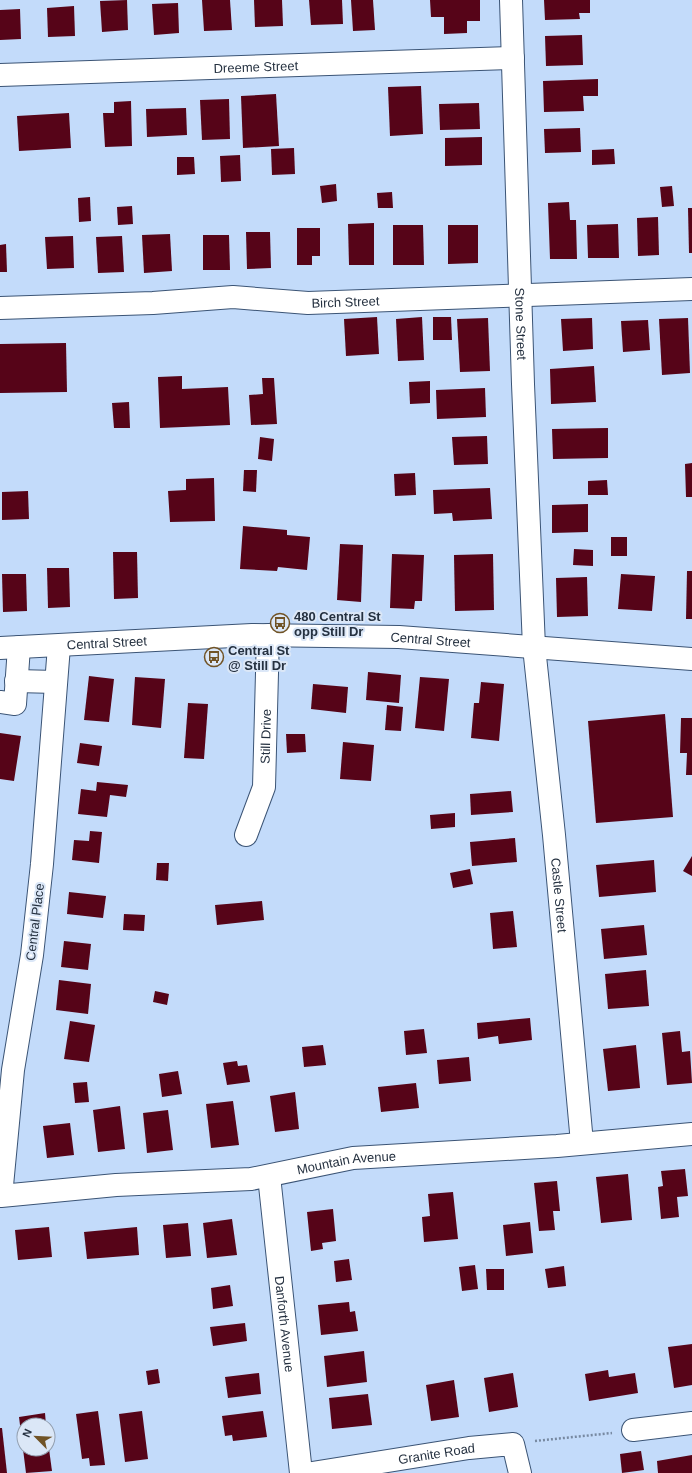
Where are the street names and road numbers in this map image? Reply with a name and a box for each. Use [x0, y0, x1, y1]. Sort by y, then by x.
street label: Dreeme Street [213, 58, 299, 75]
street label: Stone Street [512, 287, 530, 361]
street label: Birch Street [311, 293, 380, 310]
street label: Central Street [390, 629, 472, 650]
street label: Central Street [66, 633, 148, 652]
street label: Still Drive [257, 709, 274, 764]
street label: Castle Street [549, 857, 570, 934]
street label: Central Place [23, 882, 47, 962]
street label: Mountain Avenue [295, 1148, 396, 1177]
street label: Danforth Avenue [272, 1275, 298, 1373]
street label: Granite Road [397, 1440, 475, 1467]

